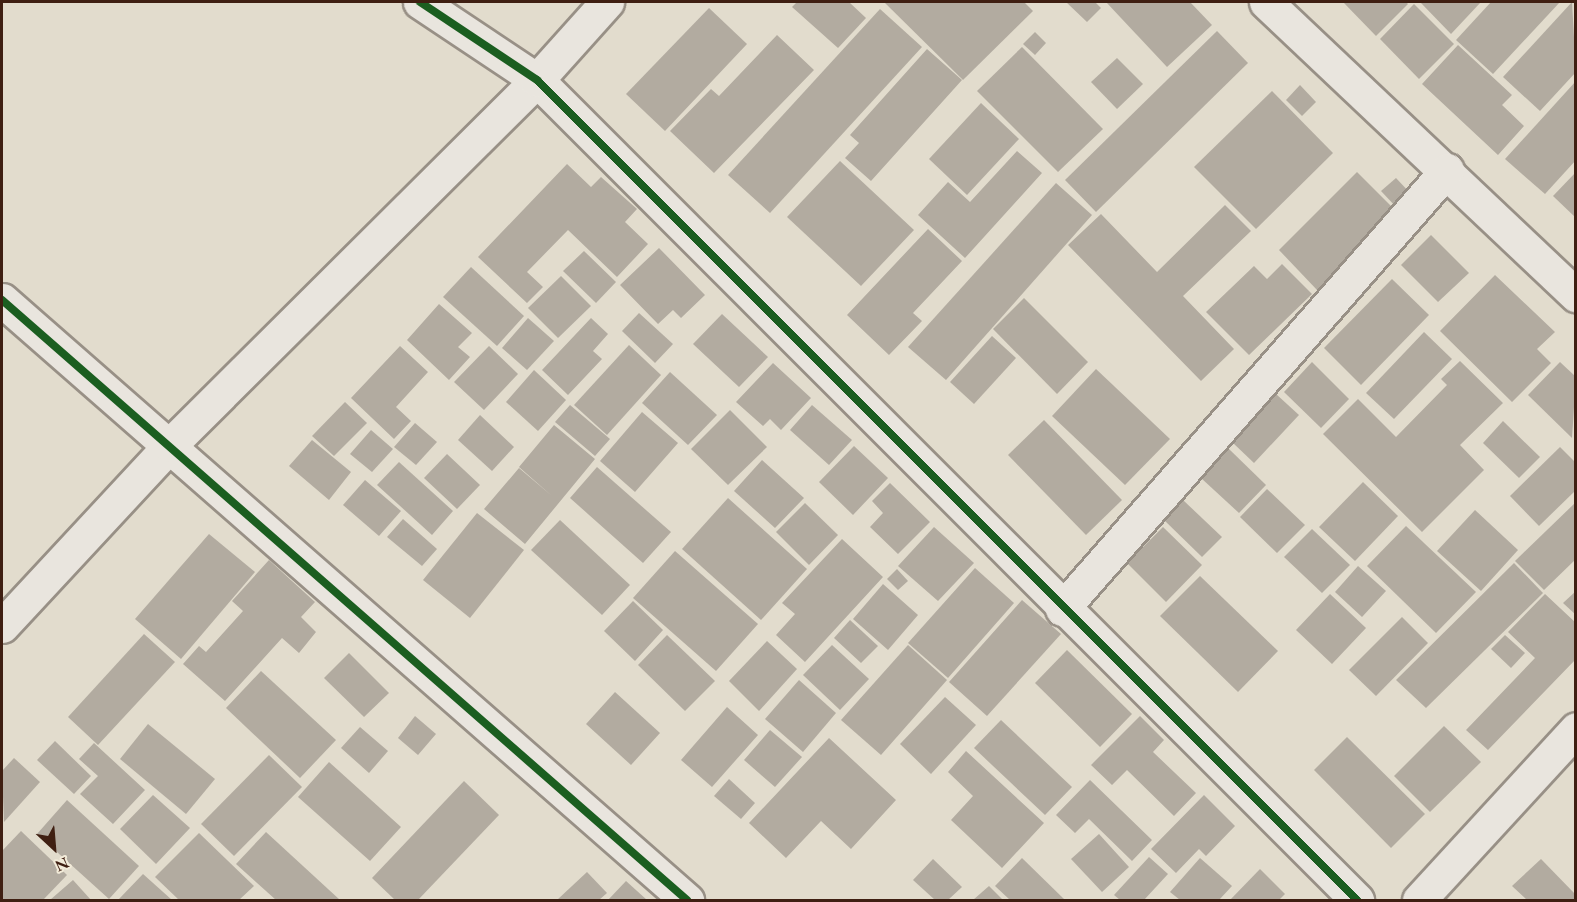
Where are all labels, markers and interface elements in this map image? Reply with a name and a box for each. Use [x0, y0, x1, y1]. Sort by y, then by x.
north arrow [24, 818, 84, 878]
text: N [52, 852, 73, 877]

